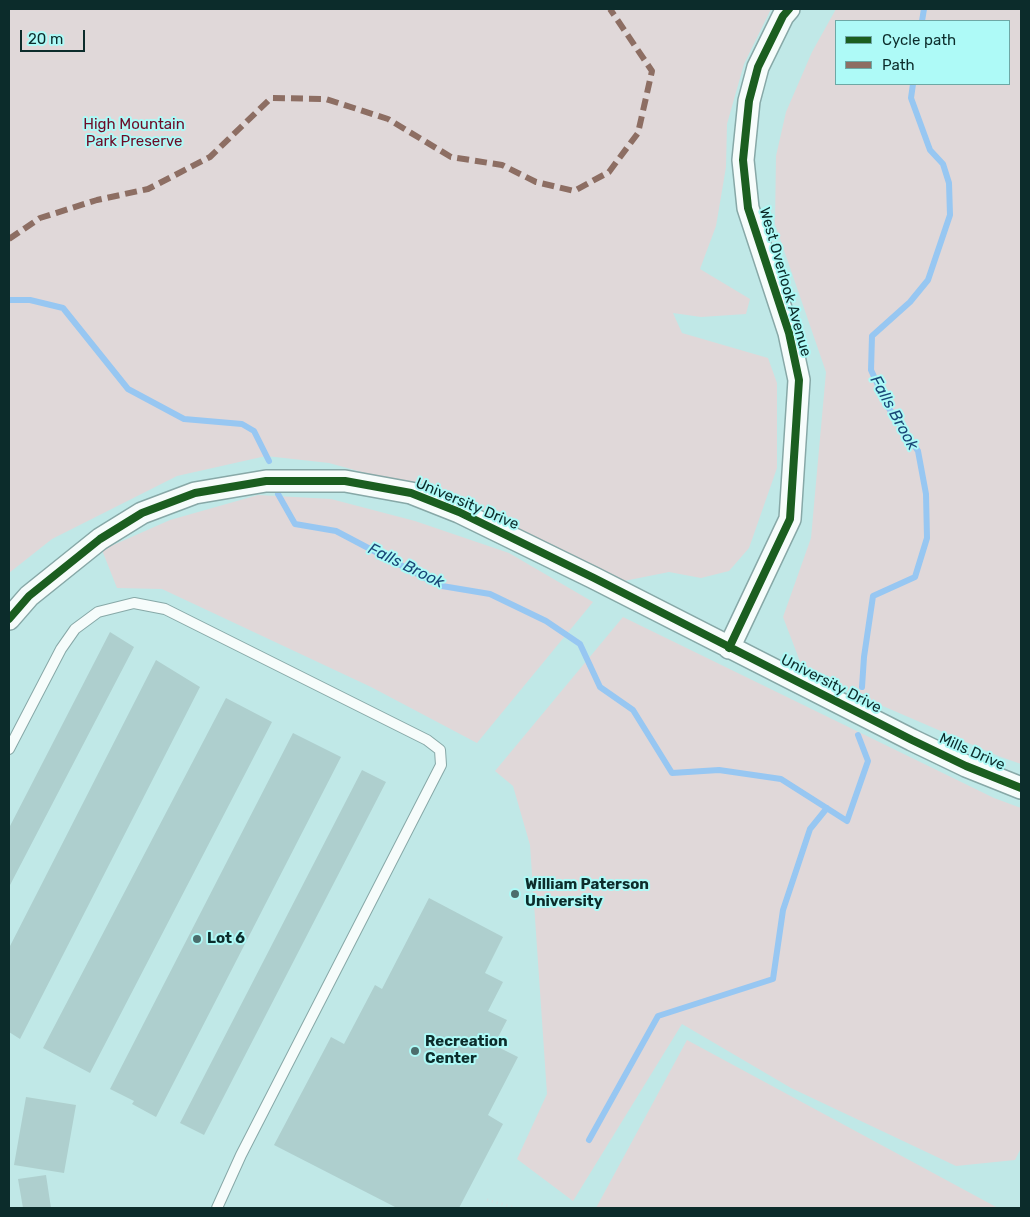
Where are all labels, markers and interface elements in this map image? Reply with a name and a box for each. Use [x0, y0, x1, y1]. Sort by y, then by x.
scale bar [22, 20, 88, 52]
legend [835, 20, 1010, 85]
text: 20 m [28, 30, 63, 48]
text: Cycle path [882, 31, 956, 49]
text: Path [882, 56, 915, 74]
park label: High Mountain Park Preserve [83, 116, 185, 151]
street label: West Overlook Avenue [755, 205, 815, 359]
water label: Falls Brook [866, 372, 922, 454]
street label: University Drive [413, 474, 521, 534]
water label: Falls Brook [365, 539, 447, 593]
street label: University Drive [778, 651, 884, 717]
street label: Mills Drive [936, 729, 1008, 775]
place label: William Paterson University [525, 876, 649, 911]
marker: William Paterson University [509, 888, 521, 900]
place label: Lot 6 [207, 930, 245, 948]
marker: Lot 6 [191, 933, 203, 945]
place label: Recreation Center [425, 1033, 508, 1068]
marker: Recreation Center [409, 1045, 421, 1057]

